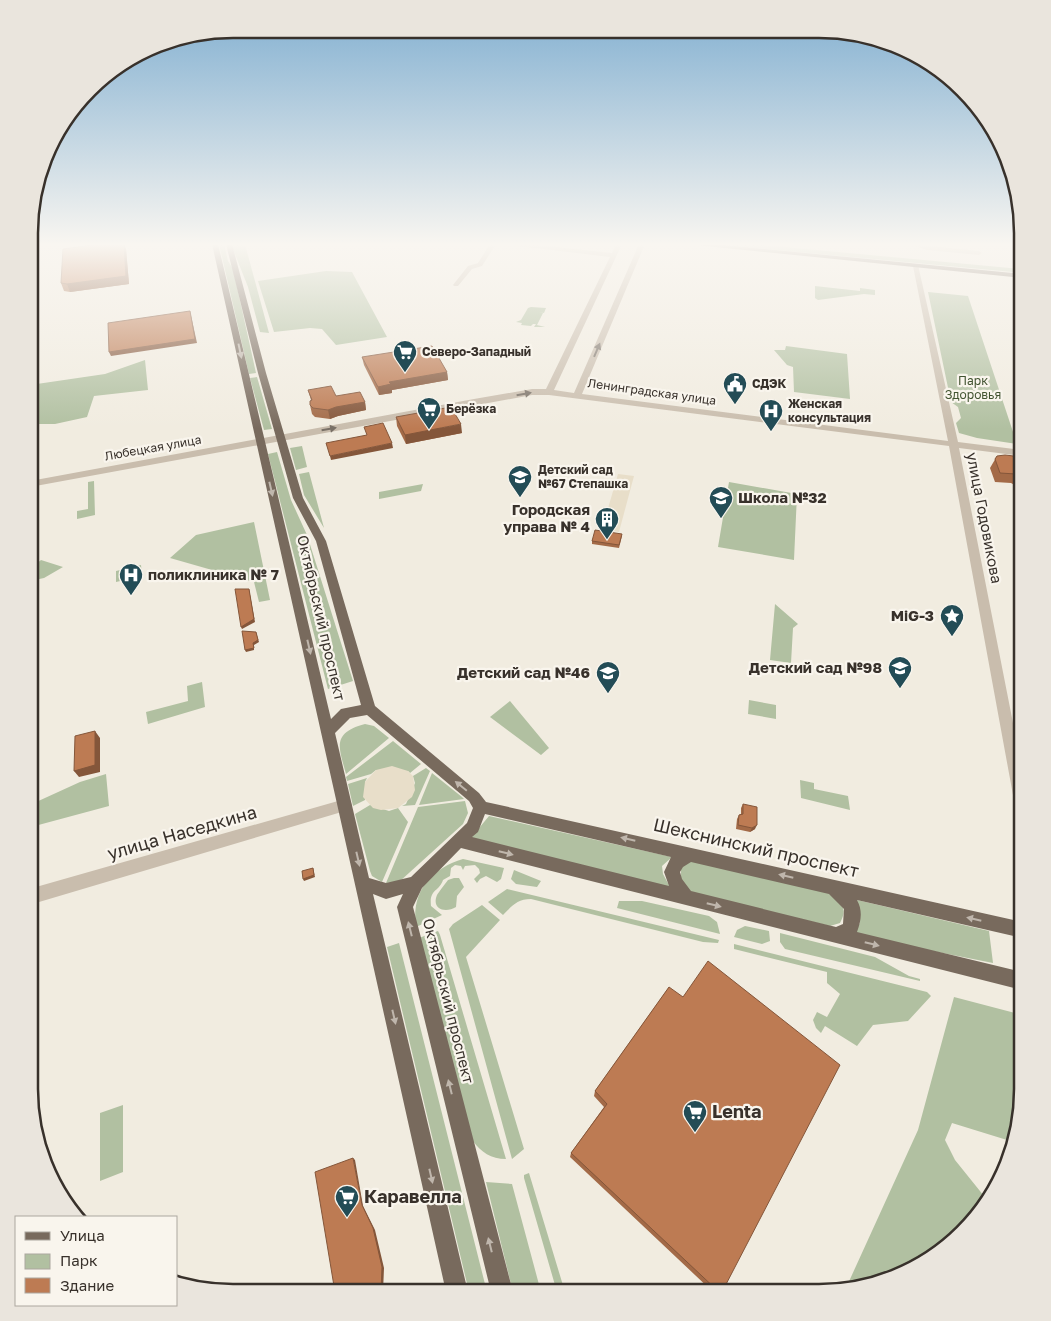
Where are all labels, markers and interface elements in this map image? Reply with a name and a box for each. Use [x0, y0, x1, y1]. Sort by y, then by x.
supermarket icon: Северо-Западный [392, 339, 418, 373]
one-way arrow [236, 343, 244, 358]
one-way arrow [594, 343, 602, 357]
place label: Северо-Западный [422, 344, 531, 359]
public building icon: СДЭК [722, 371, 748, 405]
park label: Парк Здоровья [945, 373, 1001, 402]
street label: Ленинградская улица [587, 375, 717, 408]
place label: СДЭК [752, 376, 787, 391]
one-way arrow [516, 390, 532, 398]
supermarket icon: Берёзка [416, 396, 442, 430]
place label: Женская консультация [788, 396, 871, 425]
hospital icon: Женская консультация [758, 398, 784, 432]
place label: Берёзка [446, 401, 496, 416]
one-way arrow [322, 425, 337, 433]
street label: Любецкая улица [103, 432, 202, 463]
street label: улица Годовикова [963, 451, 1007, 585]
place label: Детский сад №67 Степашка [538, 462, 628, 491]
school or university icon: Детский сад №67 Степашка [507, 464, 533, 498]
one-way arrow [267, 482, 275, 497]
school or university icon: Школа №32 [708, 485, 734, 519]
place label: Школа №32 [738, 488, 827, 506]
place label: Городская управа № 4 [503, 500, 590, 535]
building icon: Городская управа № 4 [594, 506, 620, 540]
street label: Октябрьский проспект [294, 533, 350, 703]
hospital icon: поликлиника № 7 [118, 562, 144, 596]
place label: поликлиника № 7 [148, 565, 279, 583]
place icon: MiG-3 [939, 603, 965, 637]
place label: MiG-3 [891, 606, 934, 624]
one-way arrow [305, 640, 313, 655]
school or university icon: Детский сад №98 [887, 655, 913, 689]
place label: Детский сад №98 [749, 658, 882, 676]
school or university icon: Детский сад №46 [595, 660, 621, 694]
place label: Детский сад №46 [457, 663, 590, 681]
one-way arrow [455, 781, 468, 792]
street label: улица Наседкина [104, 800, 259, 864]
street label: Шекснинский проспект [651, 813, 861, 881]
one-way arrow [620, 835, 635, 843]
one-way arrow [498, 849, 513, 857]
one-way arrow [354, 851, 362, 866]
one-way arrow [778, 872, 793, 880]
one-way arrow [707, 901, 722, 909]
one-way arrow [966, 914, 982, 922]
street label: Октябрьский проспект [420, 916, 478, 1086]
one-way arrow [406, 922, 414, 937]
one-way arrow [865, 940, 880, 948]
one-way arrow [390, 1010, 398, 1025]
one-way arrow [445, 1080, 453, 1095]
supermarket icon: Lenta [682, 1099, 708, 1133]
place label: Lenta [712, 1100, 761, 1122]
one-way arrow [427, 1168, 435, 1183]
supermarket icon: Каравелла [334, 1184, 360, 1218]
place label: Каравелла [364, 1185, 462, 1207]
legend [15, 1216, 178, 1306]
text: Улица [60, 1226, 105, 1244]
one-way arrow [485, 1237, 493, 1252]
text: Парк [60, 1251, 98, 1269]
text: Здание [60, 1276, 114, 1294]

